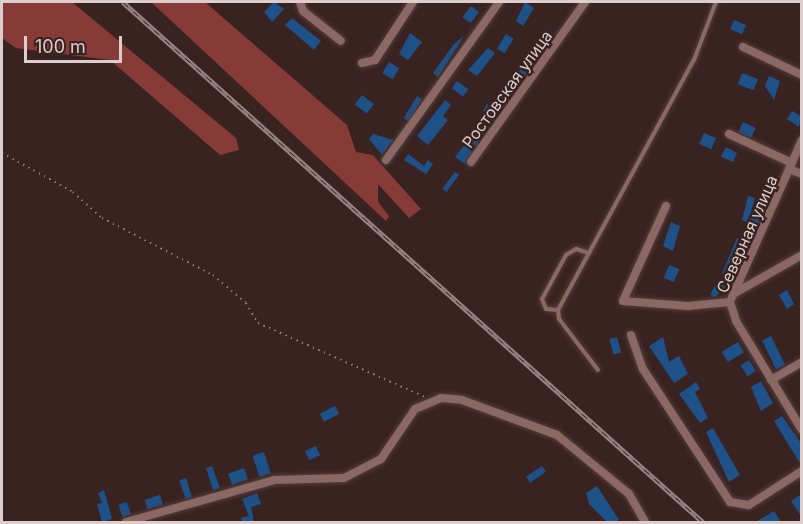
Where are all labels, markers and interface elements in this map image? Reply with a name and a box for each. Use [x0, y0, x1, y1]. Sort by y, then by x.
scale bar [27, 24, 124, 62]
street label: Ростовская улица [458, 27, 556, 151]
text: 100 m [35, 36, 86, 57]
street label: Северная улица [713, 172, 781, 296]

